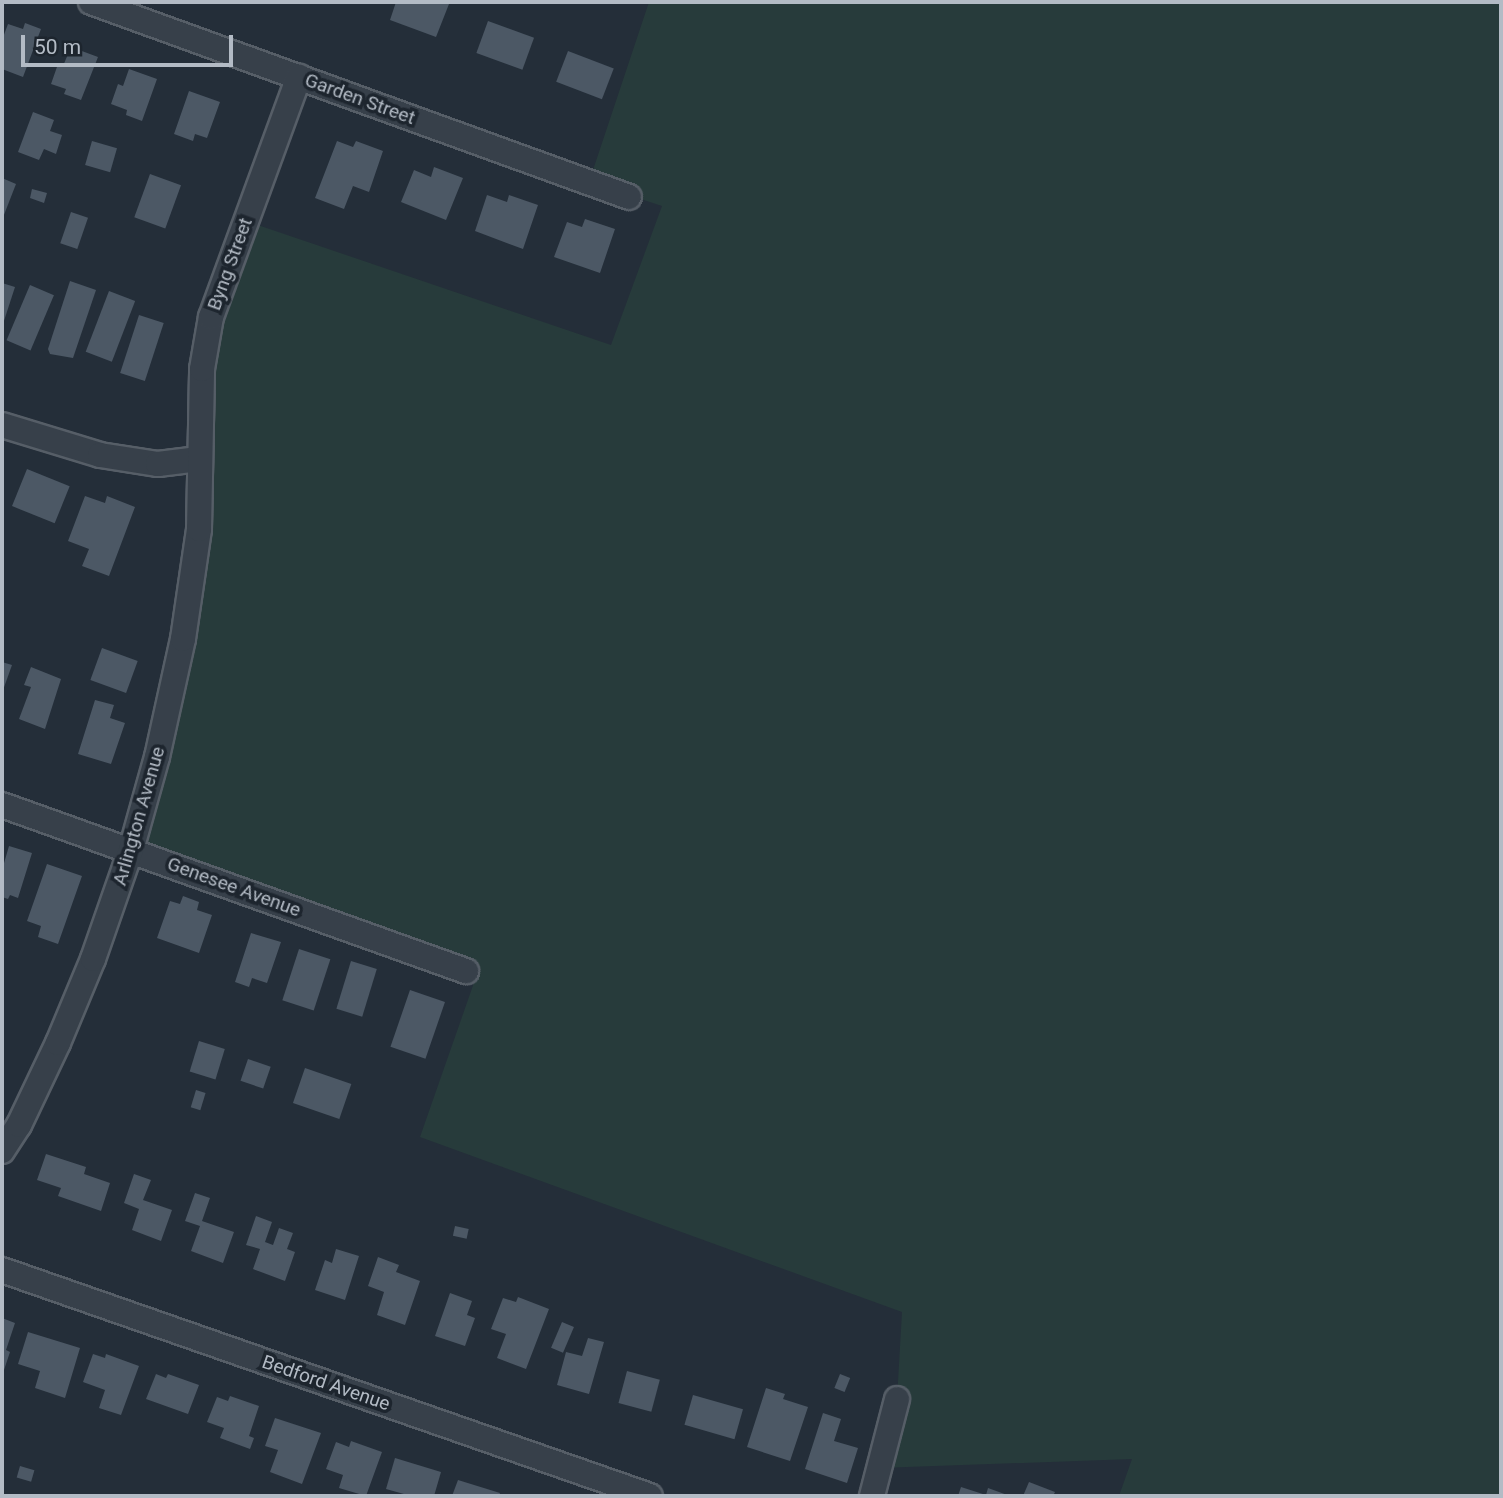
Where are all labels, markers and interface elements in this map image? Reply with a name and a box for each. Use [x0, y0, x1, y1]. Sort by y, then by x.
scale bar [24, 21, 236, 65]
text: 50 m [34, 35, 81, 59]
street label: Garden Street [302, 69, 418, 129]
street label: Byng Street [203, 215, 257, 313]
street label: Arlington Avenue [108, 744, 170, 888]
street label: Genesee Avenue [164, 852, 304, 922]
street label: Bedford Avenue [259, 1350, 393, 1416]

